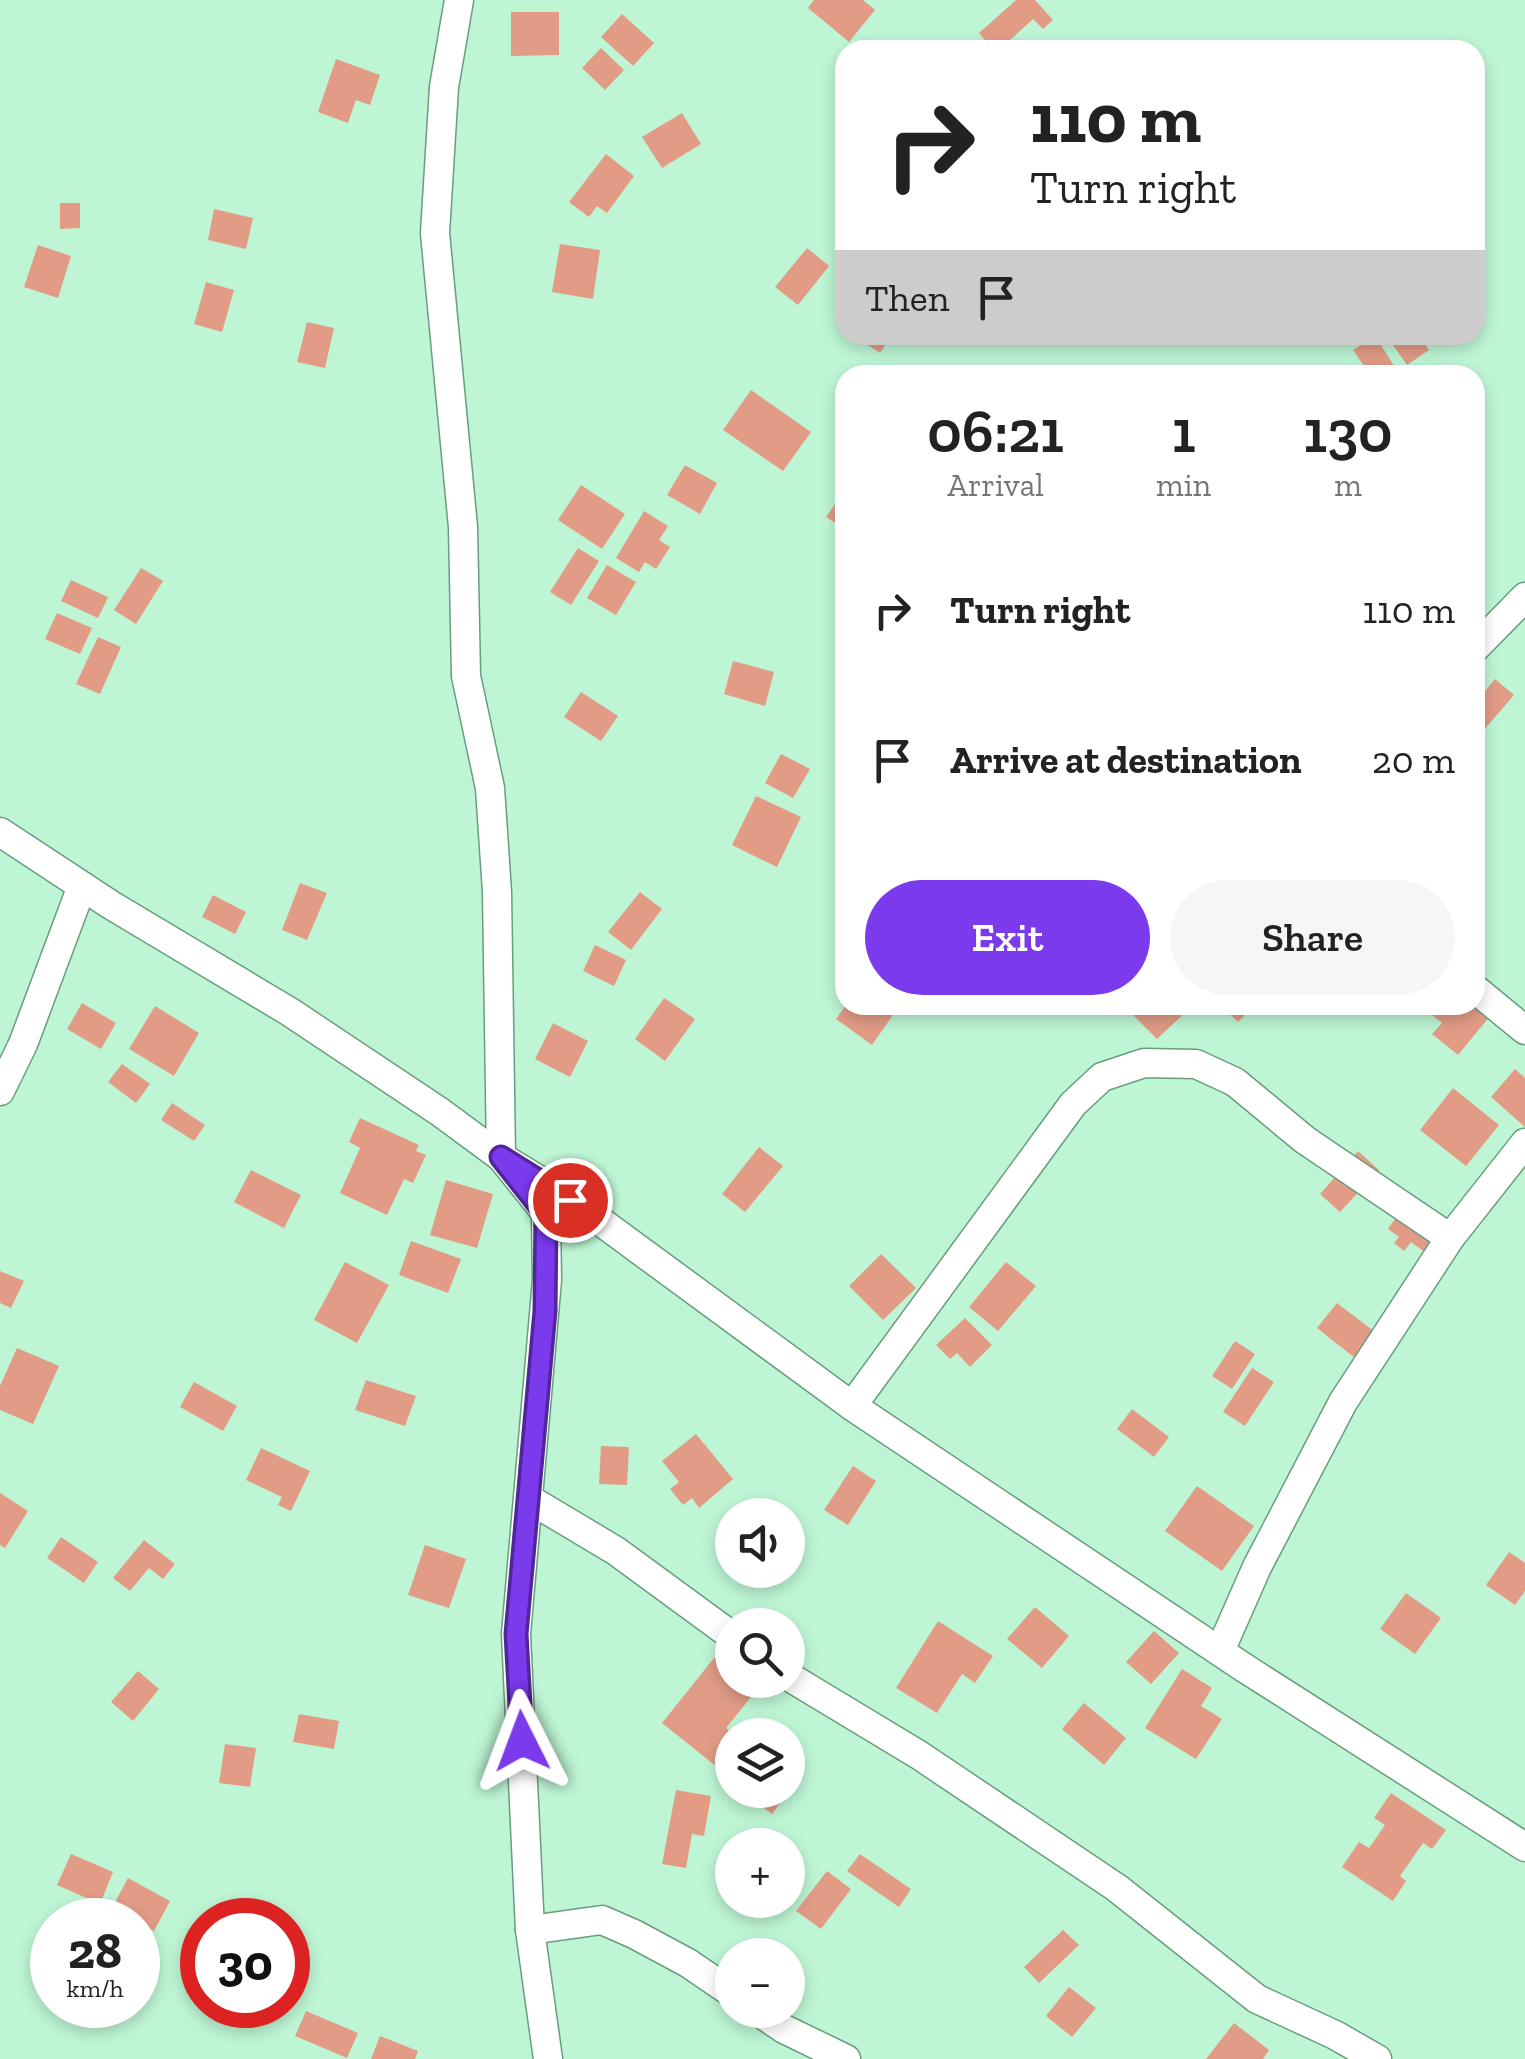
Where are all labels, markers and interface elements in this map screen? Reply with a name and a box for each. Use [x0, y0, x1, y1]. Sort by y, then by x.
text: 110 m [1030, 76, 1201, 160]
icon: right [865, 80, 995, 210]
text: Turn right [1030, 161, 1236, 215]
icon: arrive [969, 270, 1024, 325]
text: Then [865, 275, 949, 321]
text: 06:21 [927, 395, 1064, 467]
text: 1 [1172, 395, 1195, 467]
text: 130 [1303, 395, 1393, 467]
text: Arrival [947, 466, 1044, 504]
text: min [1156, 466, 1211, 504]
text: m [1334, 466, 1362, 504]
icon: right [865, 583, 920, 638]
text: Turn right [950, 587, 1130, 633]
text: 110 m [1362, 587, 1455, 633]
icon: arrive [865, 733, 920, 788]
text: Arrive at destination [950, 737, 1301, 783]
text: 20 m [1372, 737, 1455, 783]
button: Exit [865, 880, 1150, 995]
button: Share [1170, 880, 1455, 995]
pin [528, 1158, 613, 1243]
icon: arrive [543, 1173, 598, 1228]
map controls [715, 1498, 805, 2028]
button: sound [715, 1498, 805, 1588]
button: search [715, 1608, 805, 1698]
position arrow [470, 1689, 574, 1793]
button: layers [715, 1718, 805, 1808]
button: + [715, 1828, 805, 1918]
speed limit sign: 30 [180, 1898, 310, 2028]
text: 28 [68, 1921, 122, 1981]
button: − [715, 1938, 805, 2028]
text: km/h [66, 1973, 124, 2003]

